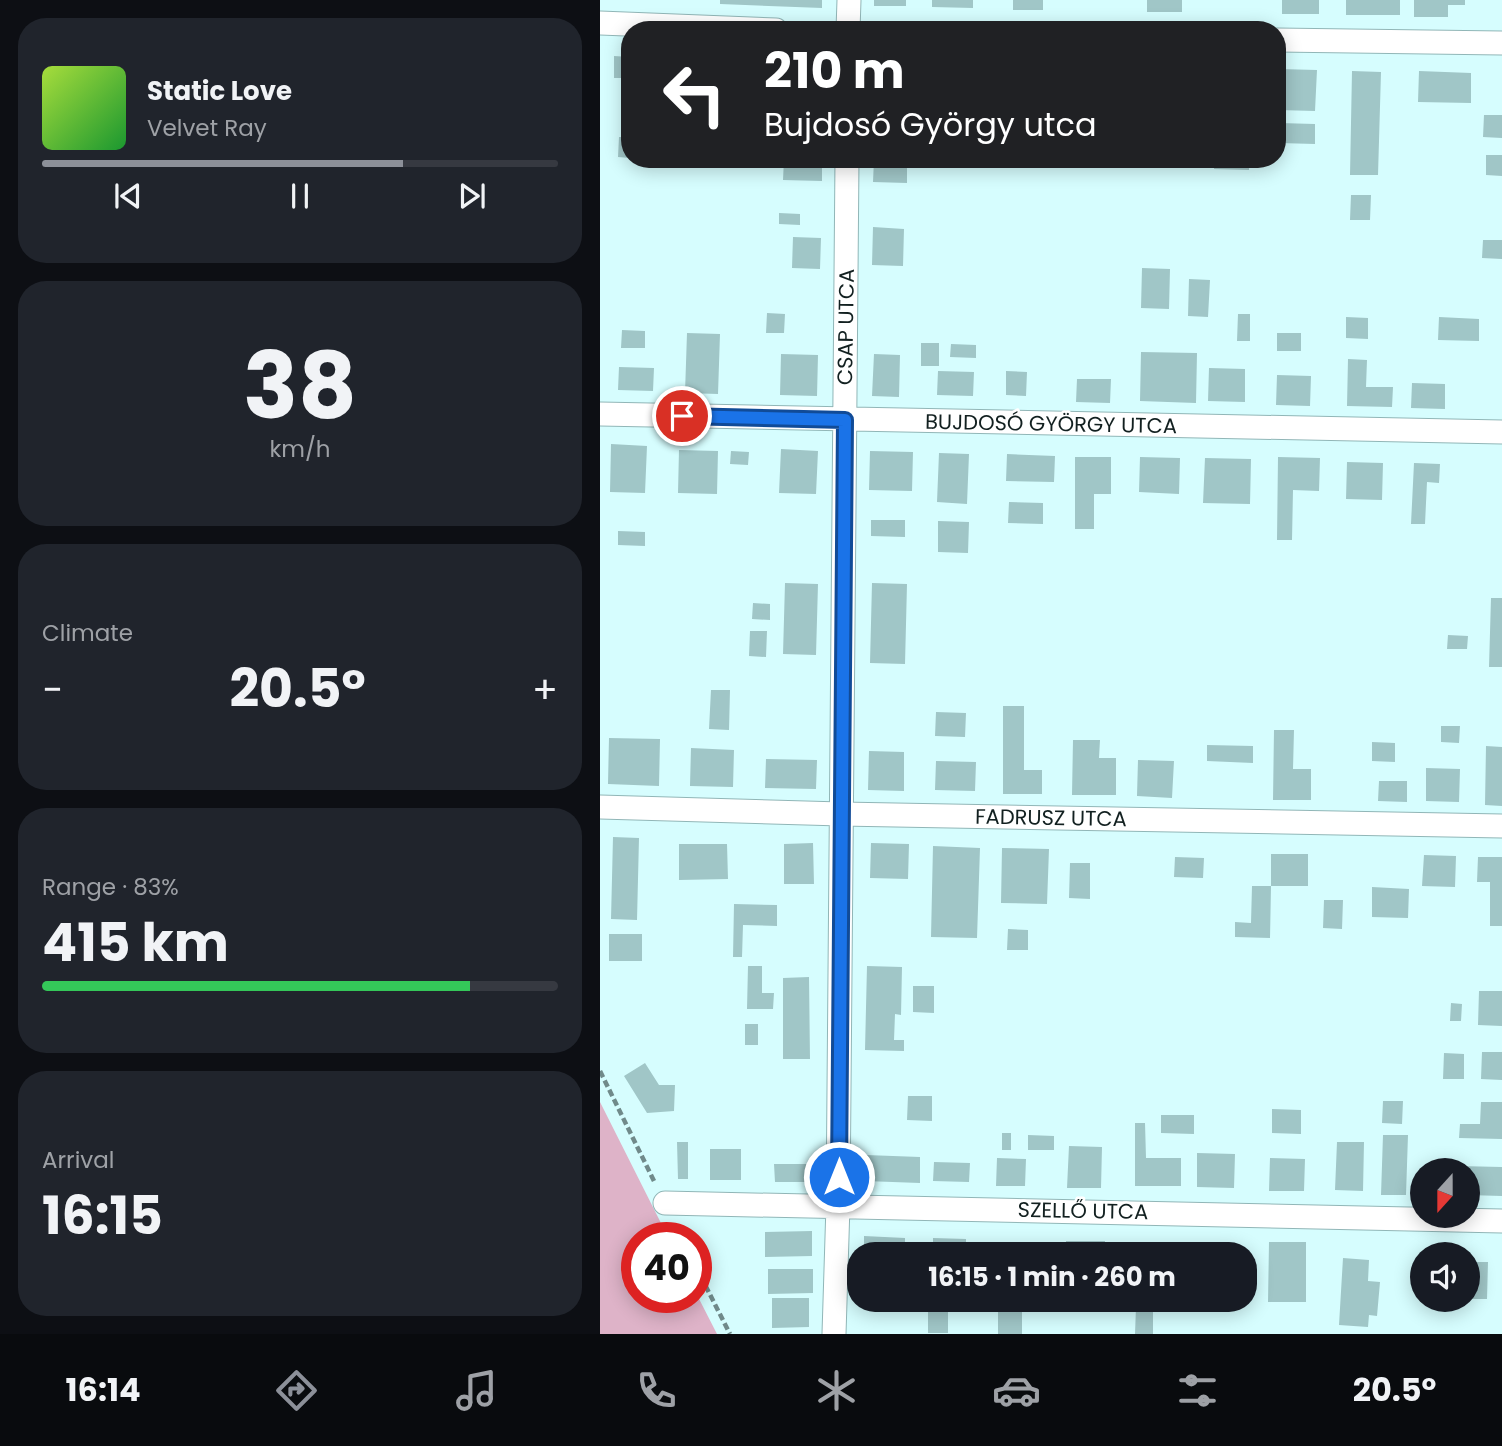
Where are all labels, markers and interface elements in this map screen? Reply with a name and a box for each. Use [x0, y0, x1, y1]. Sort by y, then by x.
text: 210 m [764, 37, 905, 105]
icon: left [649, 49, 740, 140]
text: Static Love [147, 73, 292, 109]
text: Bujdosó György utca [764, 102, 1097, 147]
text: Velvet Ray [147, 112, 267, 144]
icon: previous [109, 177, 147, 215]
icon: pause [281, 177, 319, 215]
icon: next [453, 177, 491, 215]
street label: CSAP UTCA [830, 269, 861, 385]
text: 38 [243, 322, 357, 450]
pin [652, 386, 712, 446]
icon: arrive [663, 397, 701, 435]
street label: BUJDOSÓ GYÖRGY UTCA [925, 407, 1177, 440]
text: km/h [269, 433, 331, 465]
text: Climate [42, 617, 133, 649]
text: 20.5° [229, 652, 366, 725]
text: − [42, 663, 63, 716]
text: + [532, 663, 558, 716]
street label: FADRUSZ UTCA [975, 802, 1127, 833]
text: Range · 83% [42, 871, 179, 903]
text: 415 km [42, 906, 229, 979]
position arrow [802, 1140, 876, 1214]
text: Arrival [42, 1144, 114, 1176]
north arrow [1410, 1158, 1480, 1228]
map controls [1410, 1158, 1480, 1312]
text: 16:15 [42, 1179, 163, 1252]
street label: SZELLŐ UTCA [1017, 1195, 1149, 1226]
speed limit sign: 40 [621, 1222, 712, 1313]
button: sound [1410, 1242, 1480, 1312]
text: 16:15 · 1 min · 260 m [928, 1259, 1176, 1295]
icon: directions [272, 1366, 321, 1415]
icon: music [452, 1366, 501, 1415]
icon: phone [632, 1366, 681, 1415]
icon: climate [812, 1366, 861, 1415]
icon: car [992, 1366, 1041, 1415]
icon: filters [1173, 1366, 1222, 1415]
text: 16:14 [66, 1367, 141, 1412]
text: 20.5° [1353, 1367, 1436, 1412]

